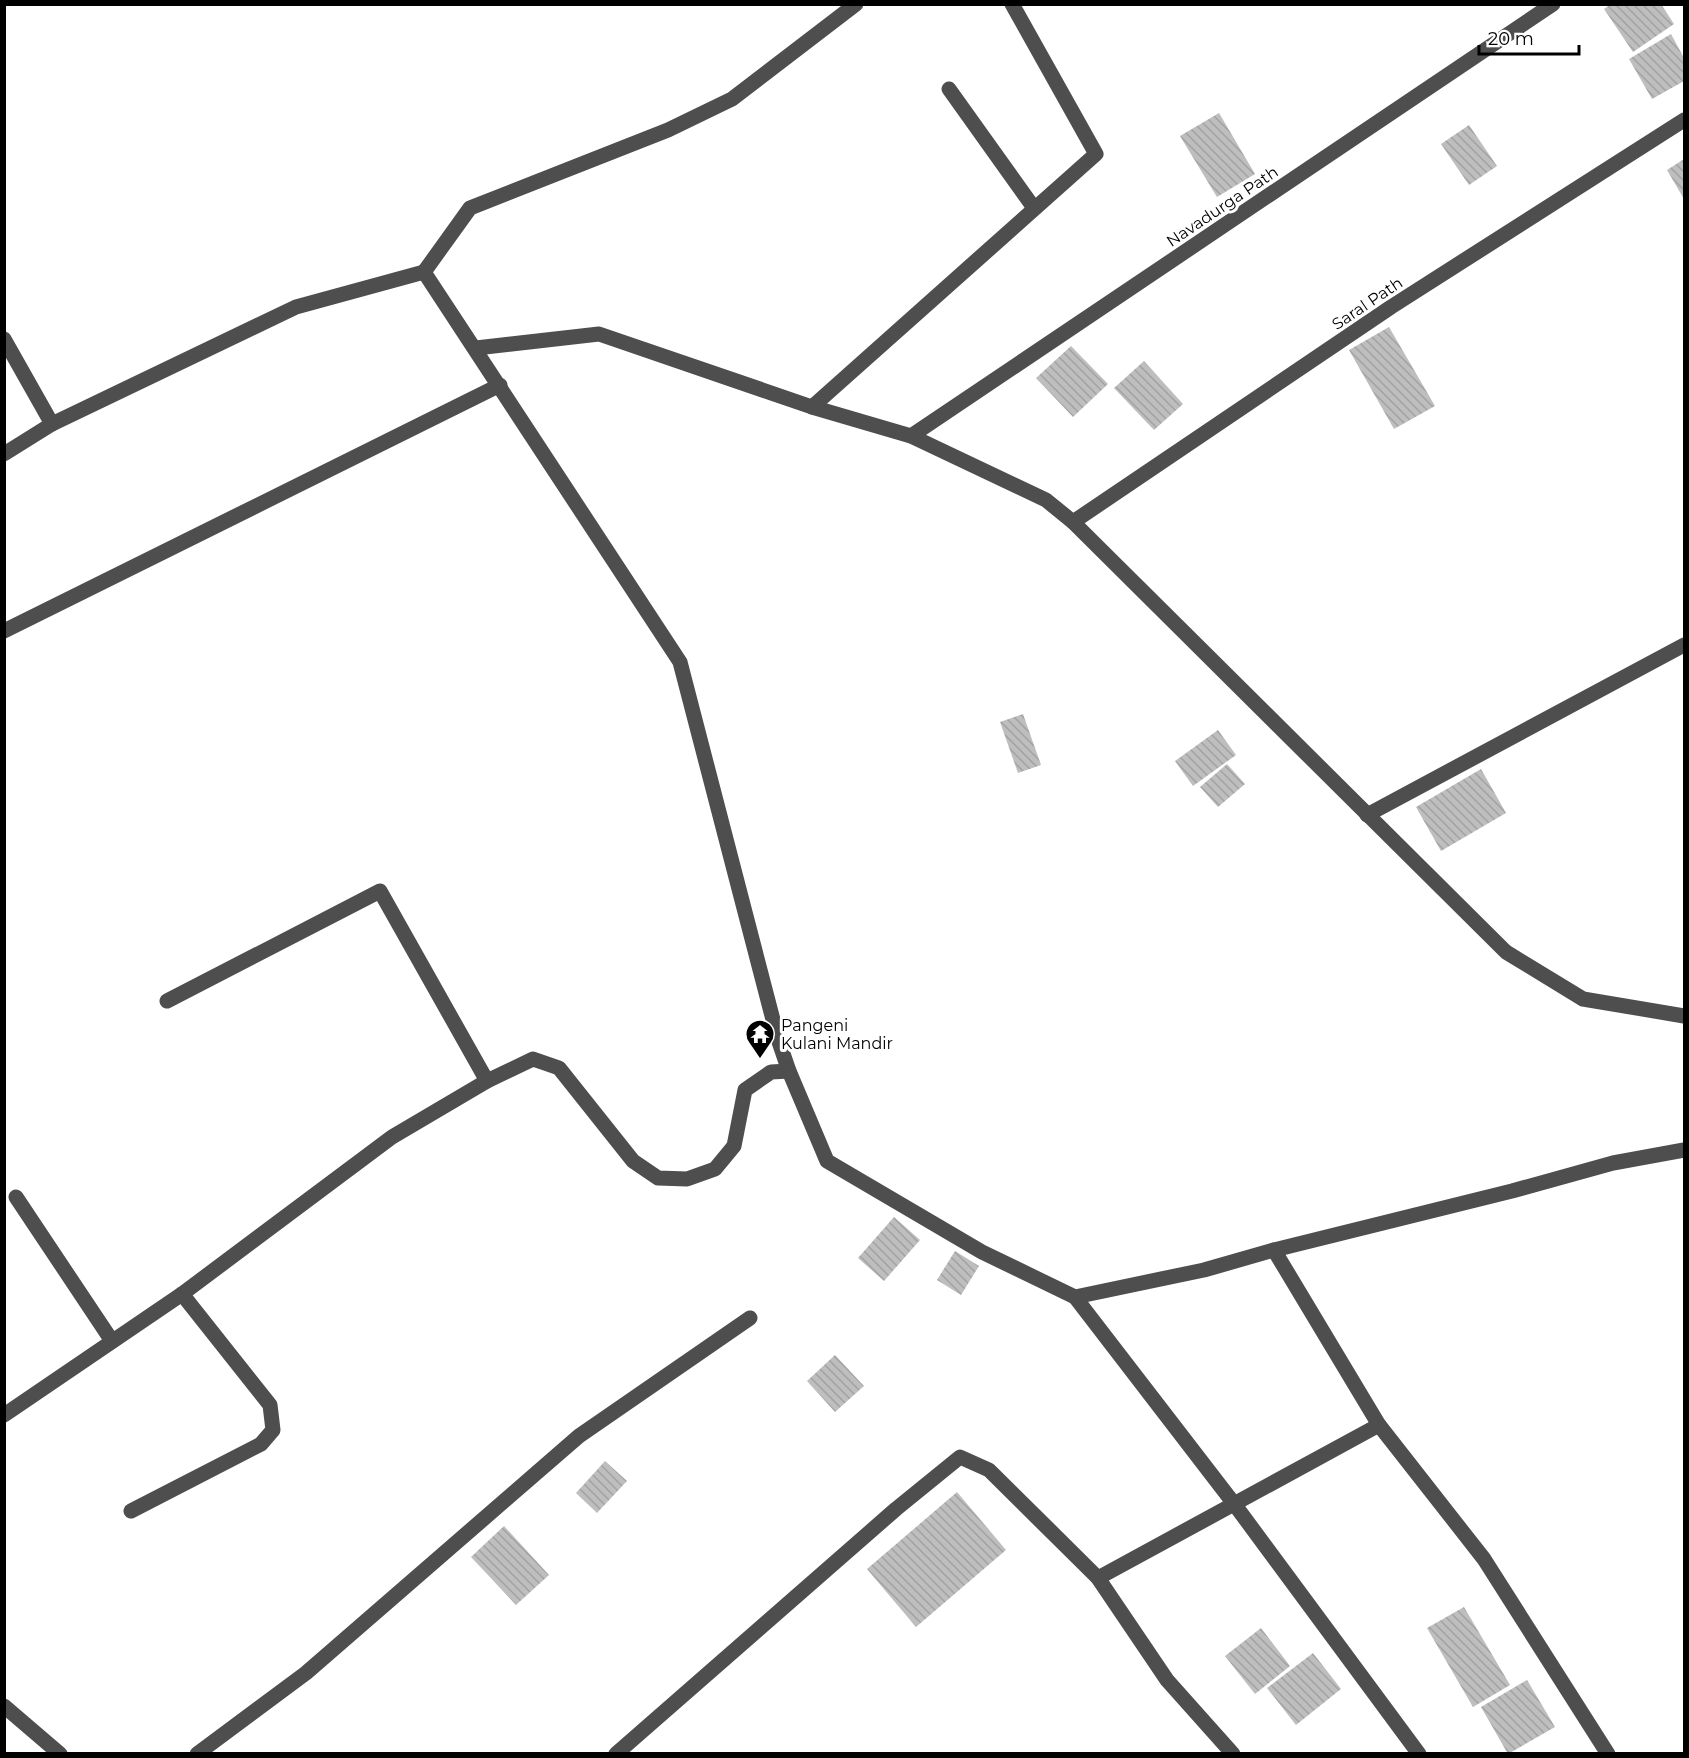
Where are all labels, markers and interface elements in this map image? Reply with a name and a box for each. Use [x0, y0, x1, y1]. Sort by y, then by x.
scale bar [1479, 18, 1580, 56]
text: 20 m [1488, 28, 1534, 50]
street label: Navadurga Path [1163, 162, 1282, 251]
street label: Saral Path [1328, 273, 1406, 334]
place label: Pangeni Kulani Mandir [781, 1016, 893, 1053]
temple icon: Pangeni Kulani Mandir [744, 1018, 776, 1060]

